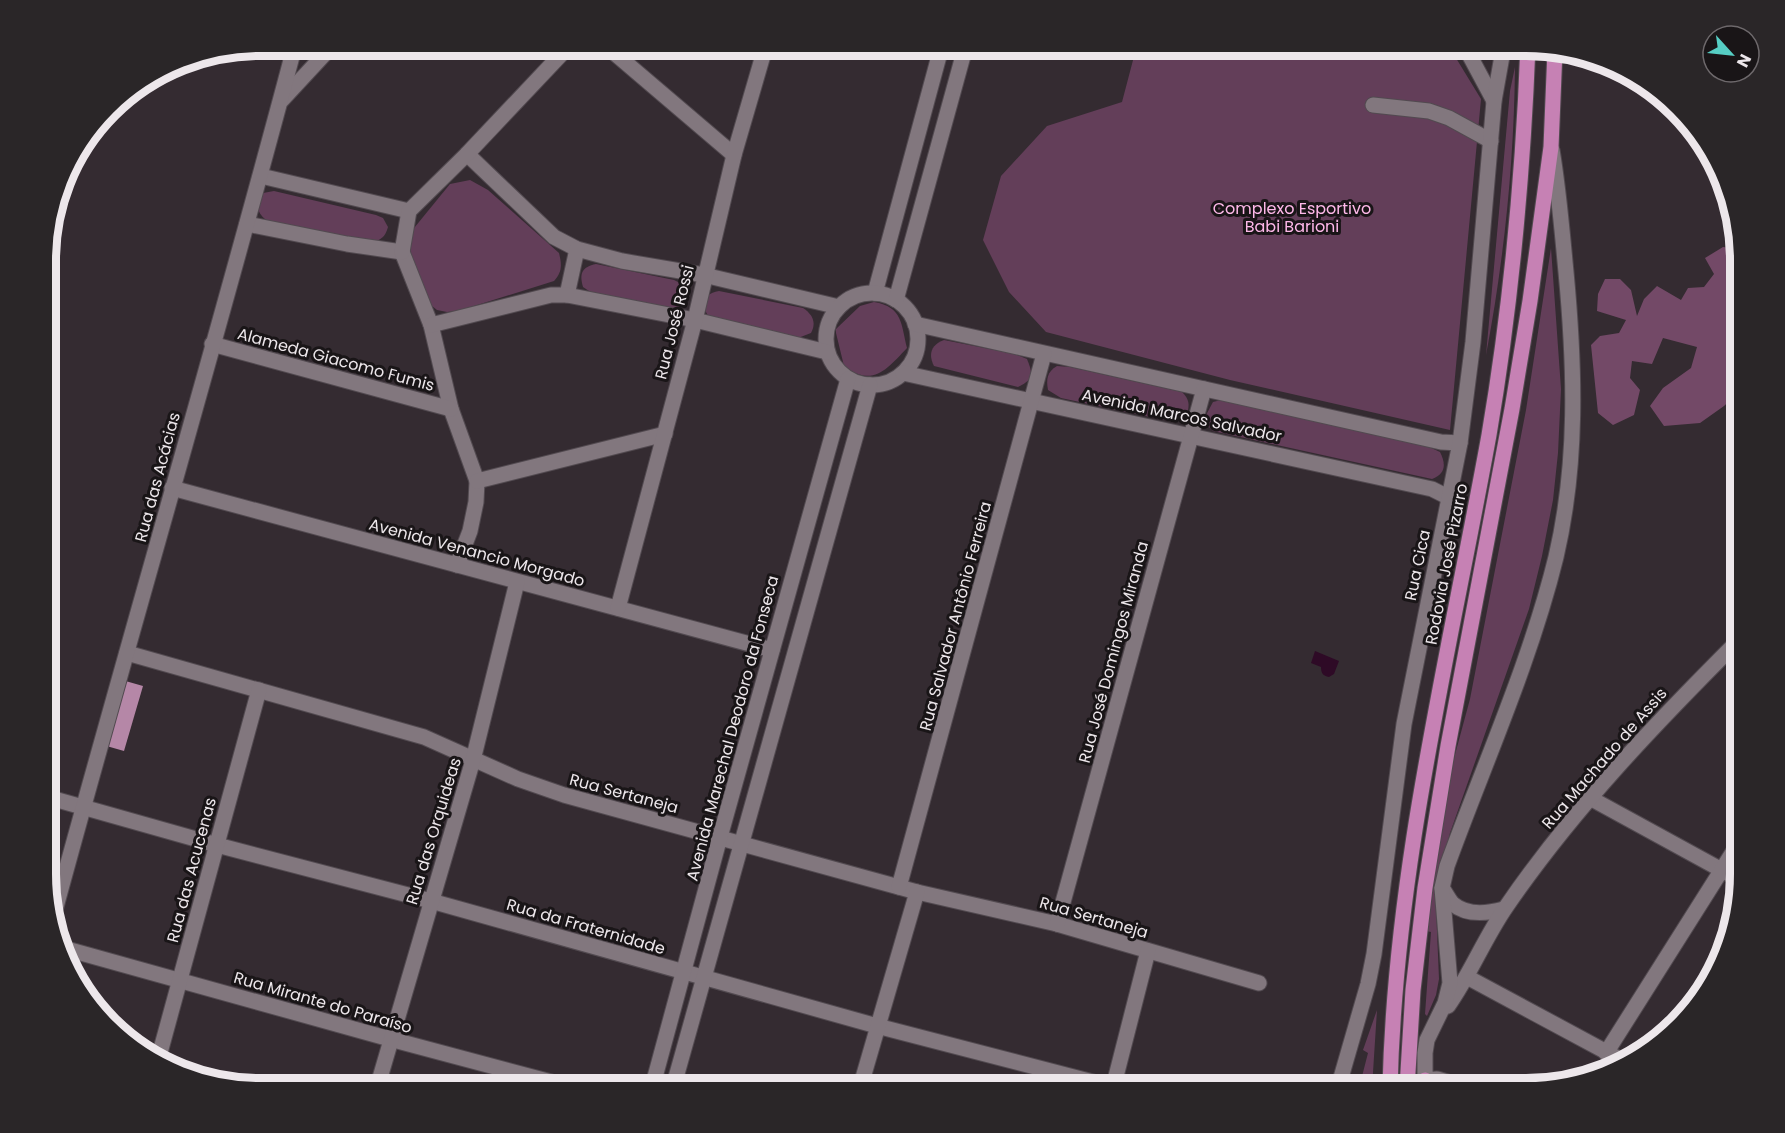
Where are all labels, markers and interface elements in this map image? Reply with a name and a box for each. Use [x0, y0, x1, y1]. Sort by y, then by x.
north arrow [1701, 24, 1761, 84]
text: N [1731, 50, 1757, 71]
park label: Complexo Esportivo Babi Barioni [1213, 197, 1371, 238]
street label: Rua José Rossi [649, 263, 700, 382]
street label: Alameda Giacomo Fumis [235, 322, 437, 397]
street label: Avenida Marcos Salvador [1080, 383, 1284, 448]
street label: Rua das Acácias [129, 410, 186, 545]
street label: Rodovia José Pizarro [1420, 482, 1473, 647]
street label: Rua Salvador Antônio Ferreira [914, 499, 997, 733]
street label: Avenida Venancio Morgado [366, 513, 587, 592]
street label: Rua Cica [1399, 528, 1436, 603]
street label: Rua José Domingos Miranda [1073, 539, 1154, 766]
street label: Avenida Marechal Deodoro da Fonseca [681, 573, 784, 883]
street label: Rua Machado de Assis [1536, 683, 1672, 834]
street label: Rua das Orquideas [400, 755, 467, 908]
street label: Rua Sertaneja [567, 768, 681, 819]
street label: Rua das Acucenas [161, 795, 222, 945]
street label: Rua Sertaneja [1037, 891, 1151, 944]
street label: Rua da Fraternidade [504, 893, 668, 960]
street label: Rua Mirante do Paraíso [231, 966, 415, 1039]

